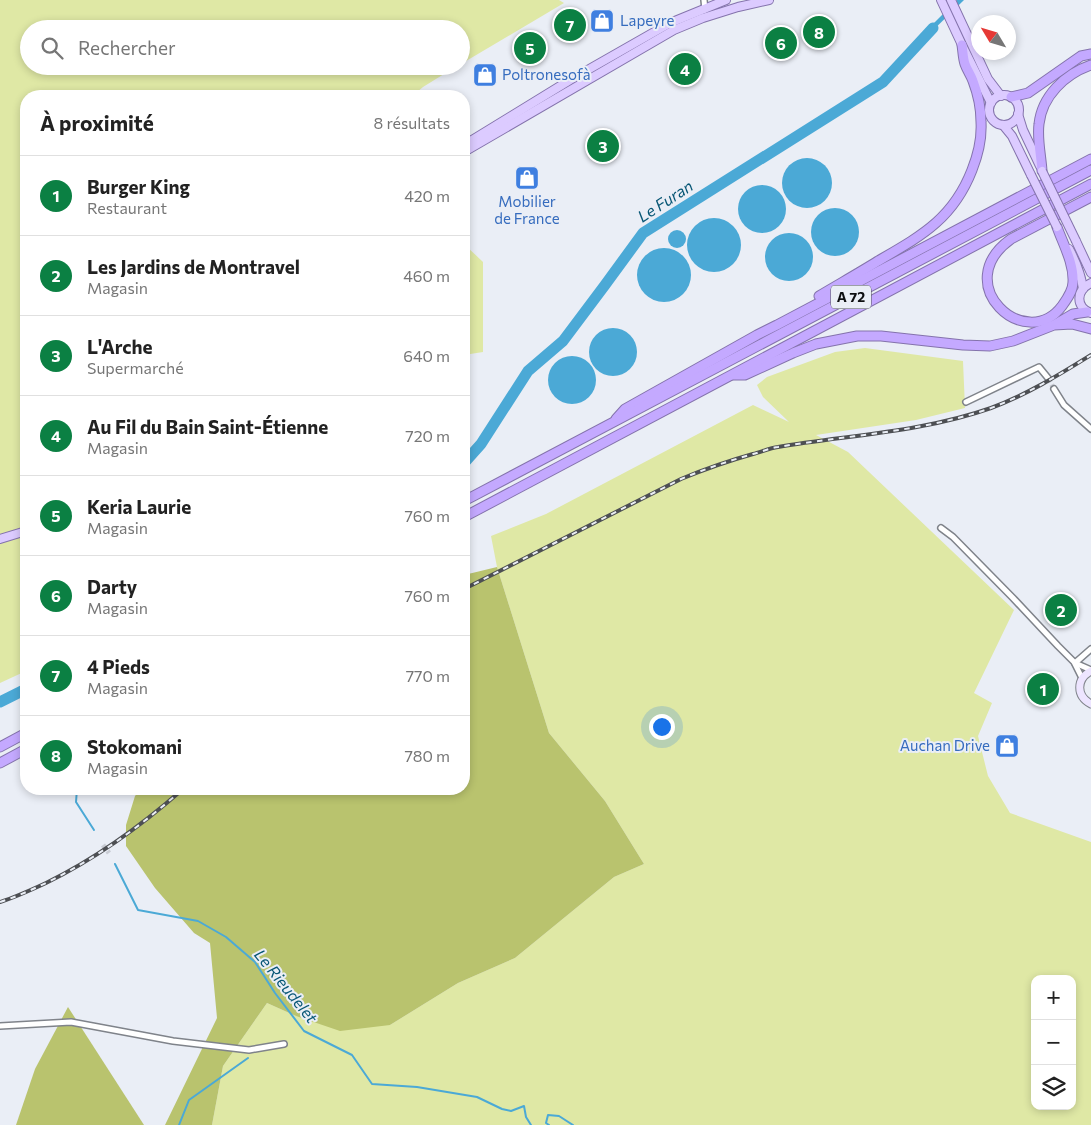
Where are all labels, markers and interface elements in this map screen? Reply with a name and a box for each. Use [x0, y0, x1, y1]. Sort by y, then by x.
pin: 7 [554, 6, 586, 44]
shop icon: Lapeyre [589, 8, 615, 34]
place label: Lapeyre [620, 11, 675, 29]
pin: 8 [803, 13, 835, 51]
north arrow [971, 15, 1016, 60]
search box [20, 20, 470, 75]
pin: 6 [765, 24, 797, 62]
pin: 5 [514, 29, 546, 67]
icon: search [38, 34, 66, 62]
text: Rechercher [78, 36, 176, 59]
pin: 4 [669, 50, 701, 88]
shop icon: Poltronesofà [472, 62, 498, 88]
place label: Poltronesofà [502, 65, 591, 83]
text: À proximité [40, 110, 154, 135]
text: 8 résultats [374, 113, 450, 132]
pin: 3 [587, 127, 619, 165]
shop icon: Mobilier de France [514, 165, 540, 191]
text: Burger King [87, 175, 190, 198]
water label: Le Furan [633, 176, 696, 226]
text: 1 [52, 186, 60, 205]
text: 420 m [404, 186, 450, 205]
place label: Mobilier de France [494, 192, 560, 227]
text: Restaurant [87, 198, 167, 217]
text: Les Jardins de Montravel [87, 255, 300, 278]
text: 2 [51, 266, 61, 285]
text: 460 m [403, 266, 450, 285]
text: Magasin [87, 278, 148, 297]
road number: A 72 [831, 286, 871, 308]
text: L'Arche [87, 335, 153, 358]
text: 3 [51, 346, 61, 365]
text: 640 m [403, 346, 450, 365]
text: Supermarché [87, 358, 184, 377]
text: Au Fil du Bain Saint-Étienne [87, 415, 328, 438]
text: 4 [51, 426, 61, 445]
text: 720 m [405, 426, 450, 445]
text: Magasin [87, 438, 148, 457]
text: Keria Laurie [87, 495, 191, 518]
text: 5 [51, 506, 61, 525]
text: 760 m [404, 506, 450, 525]
text: Magasin [87, 518, 148, 537]
text: Darty [87, 575, 137, 598]
text: 6 [51, 586, 61, 605]
text: 760 m [404, 586, 450, 605]
pin: 2 [1045, 591, 1077, 629]
text: Magasin [87, 598, 148, 617]
text: 4 Pieds [87, 655, 150, 678]
text: 7 [52, 666, 60, 685]
text: 770 m [406, 666, 450, 685]
pin: 1 [1027, 670, 1059, 708]
text: Magasin [87, 678, 148, 697]
your location [649, 714, 675, 740]
shop icon: Auchan Drive [994, 733, 1020, 759]
text: Stokomani [87, 735, 182, 758]
place label: Auchan Drive [900, 736, 990, 754]
text: 8 [51, 746, 61, 765]
text: 780 m [404, 746, 450, 765]
text: Magasin [87, 758, 148, 777]
water label: Le Rieudelet [251, 945, 322, 1027]
map controls [1031, 975, 1076, 1110]
button: + [1031, 975, 1076, 1020]
button: − [1031, 1020, 1076, 1065]
button: layers [1031, 1065, 1076, 1110]

